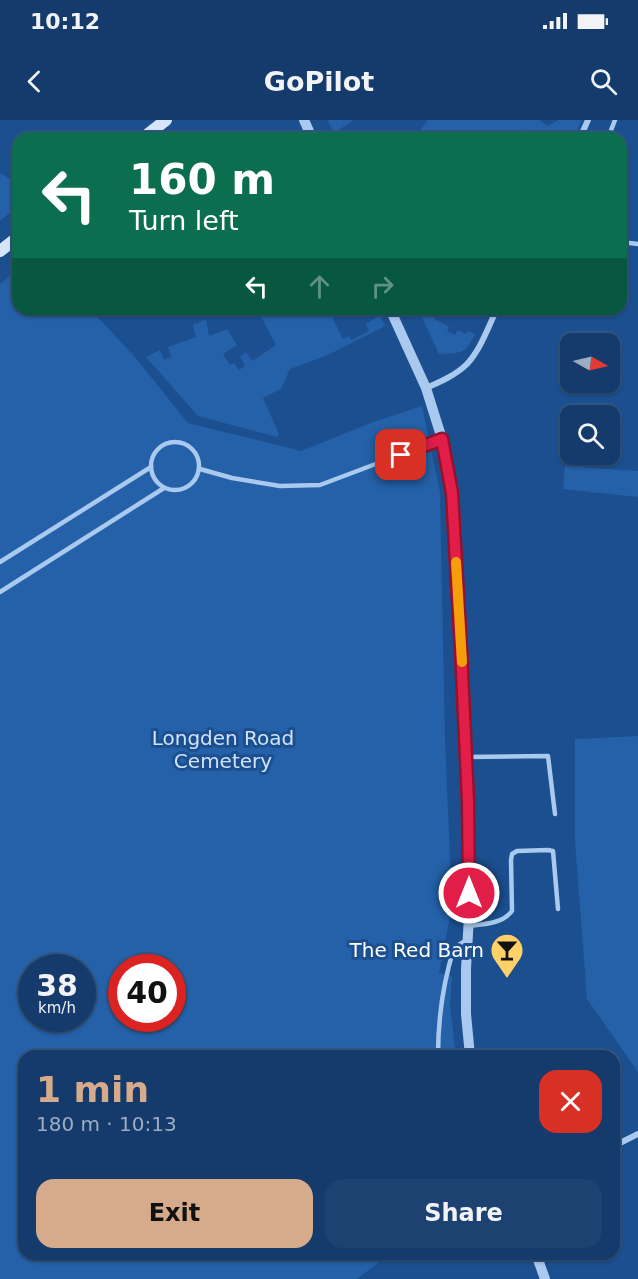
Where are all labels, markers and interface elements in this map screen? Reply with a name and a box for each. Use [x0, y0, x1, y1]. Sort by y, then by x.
text: 10:12 [30, 9, 100, 34]
icon: back [18, 65, 51, 98]
icon: search [587, 65, 620, 98]
text: GoPilot [264, 66, 374, 97]
text: 160 m [129, 155, 275, 204]
icon: left [30, 156, 108, 234]
text: Turn left [129, 205, 239, 236]
icon: left [240, 270, 273, 303]
icon: ahead [303, 270, 336, 303]
icon: right [366, 270, 399, 303]
north arrow [560, 333, 620, 393]
map controls [560, 333, 620, 465]
button: search [560, 405, 620, 465]
pin [375, 429, 426, 480]
icon: arrive [384, 438, 417, 471]
park label: Longden Road Cemetery [152, 726, 294, 773]
position arrow [437, 861, 501, 925]
bar icon: The Red Barn [489, 932, 525, 979]
place label: The Red Barn [349, 938, 484, 962]
speed limit sign: 40 [108, 954, 186, 1032]
text: 38 [36, 968, 78, 1003]
text: km/h [38, 999, 76, 1017]
text: 1 min [36, 1069, 149, 1110]
button: close [539, 1070, 602, 1133]
text: 180 m · 10:13 [36, 1112, 177, 1136]
button: Exit [36, 1179, 313, 1248]
button: Share [325, 1179, 602, 1248]

